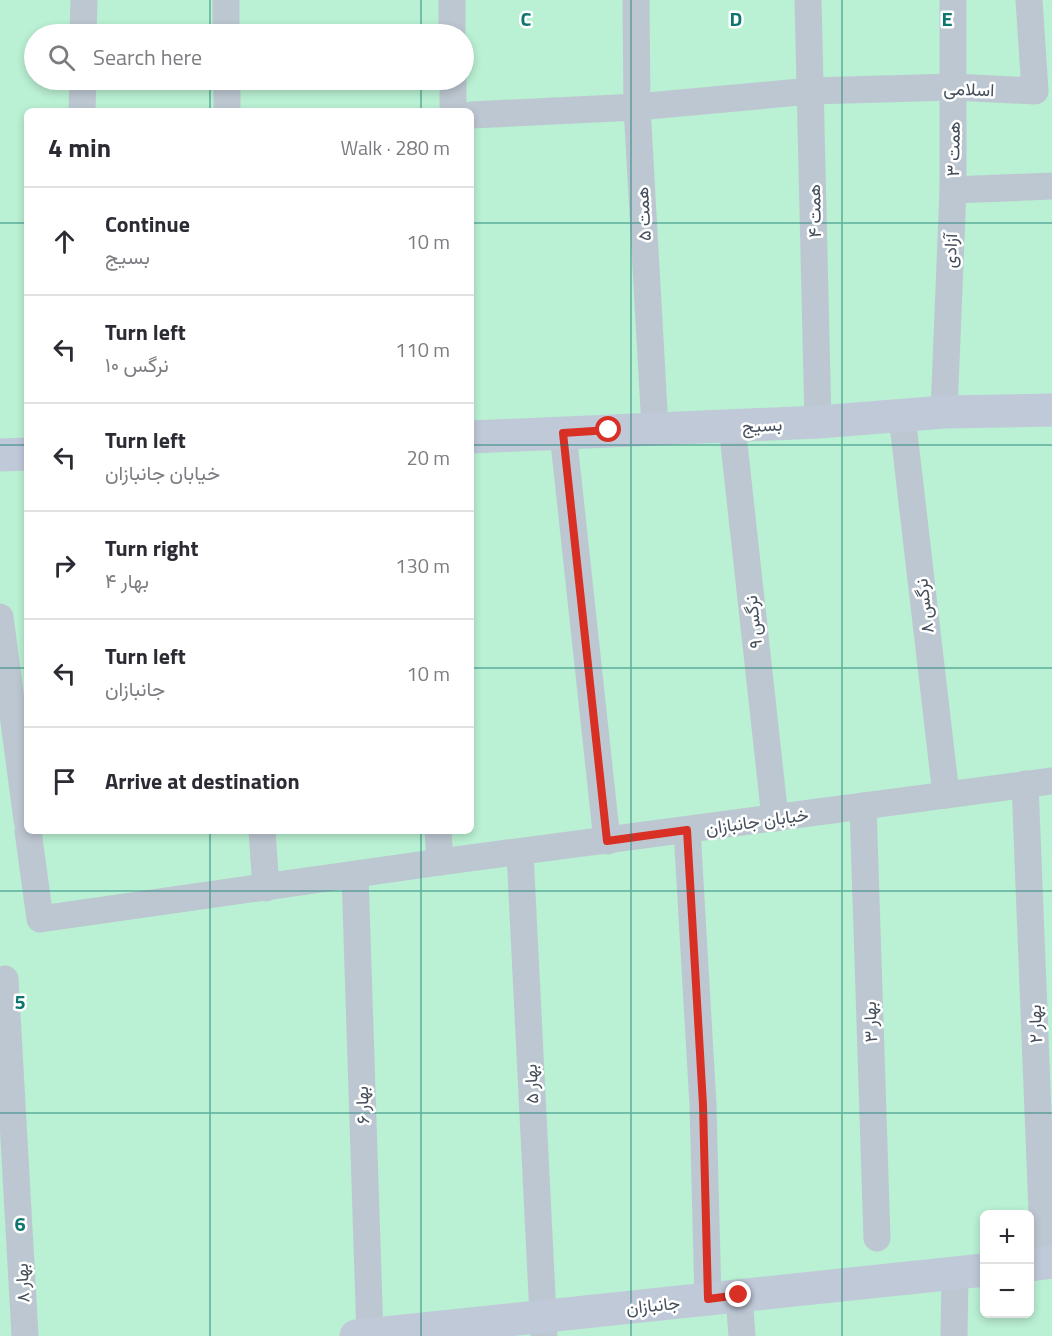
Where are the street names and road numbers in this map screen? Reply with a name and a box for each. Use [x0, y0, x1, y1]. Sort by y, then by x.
street label: اسلامی [943, 75, 995, 103]
street label: همت ۳ [939, 121, 967, 177]
street label: همت ۴ [800, 184, 828, 238]
street label: همت ۵ [628, 186, 658, 242]
street label: آزادی [936, 231, 964, 269]
street label: بسیج [741, 410, 783, 440]
street label: نرگس ۸ [907, 577, 941, 635]
street label: نرگس ۹ [737, 594, 769, 650]
street label: خیابان جانبازان [704, 800, 810, 842]
street label: بهار ۳ [856, 1001, 884, 1043]
street label: بهار ۲ [1021, 1004, 1049, 1044]
street label: بهار ۵ [516, 1063, 546, 1105]
street label: بهار ۶ [348, 1086, 376, 1124]
street label: بهار ۸ [7, 1262, 37, 1304]
street label: جانبازان [625, 1289, 681, 1321]

